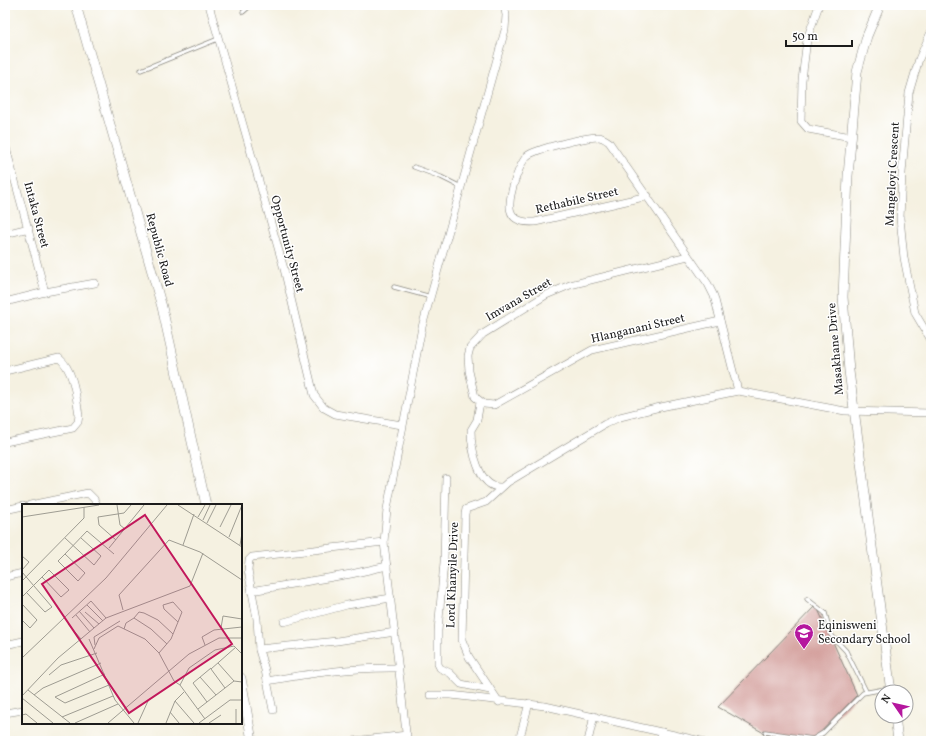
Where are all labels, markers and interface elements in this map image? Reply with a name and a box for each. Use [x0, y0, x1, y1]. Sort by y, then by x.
scale bar [786, 22, 852, 48]
text: 50 m [792, 29, 818, 45]
street label: Mangeloyi Crescent [882, 121, 904, 227]
street label: Intaka Street [19, 180, 53, 250]
street label: Rethabile Street [534, 184, 620, 218]
street label: Opportunity Street [266, 194, 308, 294]
street label: Republic Road [141, 211, 177, 289]
street label: Imvana Street [483, 275, 555, 325]
street label: Masakhane Drive [824, 302, 848, 396]
street label: Hlanganani Street [590, 310, 686, 348]
inset map [22, 504, 242, 724]
street label: Lord Khanyile Drive [443, 521, 463, 628]
place label: Eqinisweni Secondary School [818, 618, 911, 648]
school or university icon: Eqinisweni Secondary School [793, 622, 815, 650]
north arrow [874, 684, 914, 724]
text: N [878, 692, 895, 707]

